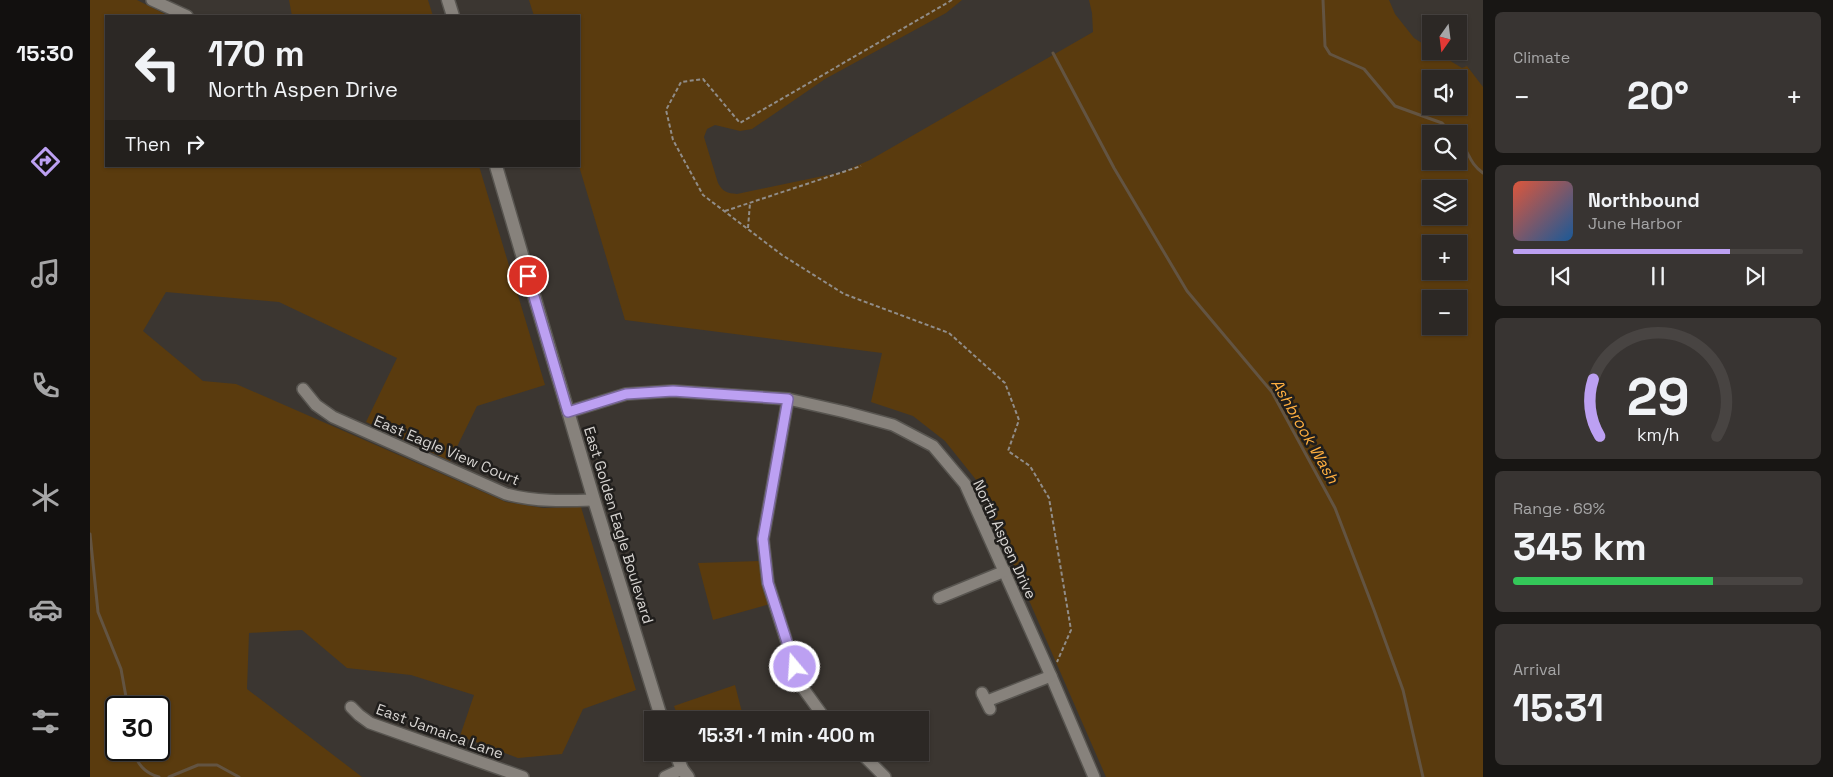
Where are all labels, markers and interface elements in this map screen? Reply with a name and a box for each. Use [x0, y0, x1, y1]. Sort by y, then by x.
north arrow [1422, 15, 1468, 60]
map controls [1422, 15, 1467, 335]
text: 170 m [208, 32, 305, 76]
icon: left [125, 35, 190, 100]
text: 15:30 [16, 39, 74, 67]
text: Climate [1513, 47, 1570, 68]
button: sound [1422, 70, 1467, 115]
text: 20° [1627, 72, 1689, 120]
text: North Aspen Drive [208, 75, 398, 103]
text: − [1513, 79, 1530, 115]
text: + [1786, 79, 1803, 115]
button: search [1422, 125, 1467, 170]
icon: right [181, 130, 209, 158]
text: Then [125, 132, 171, 157]
icon: directions [28, 144, 63, 179]
button: layers [1422, 180, 1467, 225]
text: Northbound [1588, 188, 1700, 213]
text: June Harbor [1588, 213, 1682, 234]
button: + [1422, 235, 1467, 280]
pin [507, 255, 549, 297]
icon: music [28, 256, 63, 291]
icon: arrive [514, 262, 542, 290]
icon: previous [1547, 262, 1575, 290]
icon: pause [1644, 262, 1672, 290]
icon: next [1741, 262, 1769, 290]
button: − [1422, 290, 1467, 335]
text: 29 [1627, 364, 1689, 430]
icon: phone [28, 368, 63, 403]
water label: Ashbrook Wash [1266, 375, 1344, 488]
street label: East Eagle View Court [371, 411, 523, 489]
text: km/h [1637, 423, 1679, 446]
street label: East Golden Eagle Boulevard [580, 424, 658, 626]
street label: North Aspen Drive [969, 476, 1041, 602]
icon: climate [28, 480, 63, 515]
text: Range · 69% [1513, 498, 1605, 519]
text: 345 km [1513, 523, 1647, 571]
icon: car [28, 592, 63, 627]
position arrow [768, 640, 820, 692]
text: Arrival [1513, 659, 1561, 680]
text: 15:31 [1513, 684, 1604, 732]
speed limit sign: 30 [105, 696, 170, 761]
street label: East Jamaica Lane [374, 699, 506, 763]
icon: filters [28, 704, 63, 739]
text: 15:31 · 1 min · 400 m [698, 723, 875, 748]

